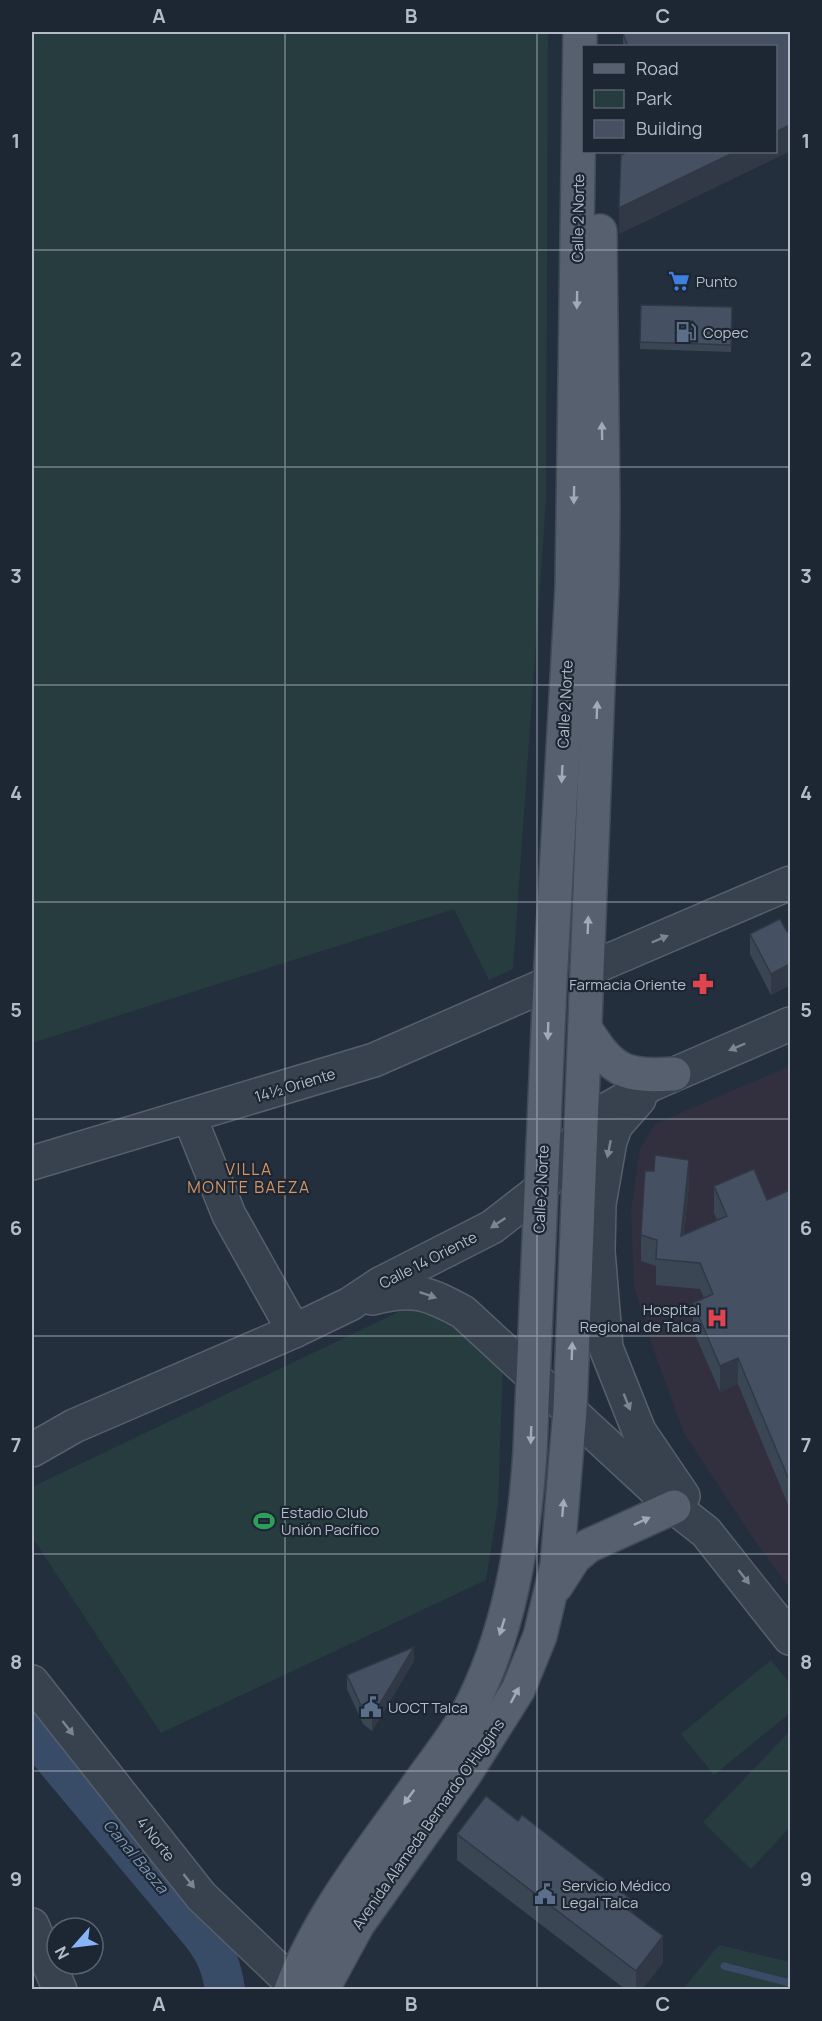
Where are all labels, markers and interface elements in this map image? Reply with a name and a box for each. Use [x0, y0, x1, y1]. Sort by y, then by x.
text: A [152, 2, 166, 29]
text: B [405, 2, 418, 29]
text: C [656, 2, 670, 29]
legend [582, 45, 777, 153]
text: Road [636, 56, 679, 80]
text: Park [636, 86, 673, 110]
text: Building [636, 116, 702, 140]
text: 1 [12, 127, 20, 154]
text: 1 [802, 127, 810, 154]
street label: Calle 2 Norte [567, 173, 589, 262]
supermarket icon: Punto [667, 269, 691, 293]
place label: Punto [696, 271, 738, 292]
one-way arrow [572, 290, 582, 309]
fuel station icon: Copec [674, 320, 698, 344]
place label: Copec [703, 322, 749, 343]
text: 2 [10, 345, 22, 372]
text: 2 [800, 345, 812, 372]
one-way arrow [597, 421, 607, 440]
one-way arrow [569, 485, 578, 504]
text: 3 [10, 562, 22, 589]
text: 3 [800, 562, 812, 589]
street label: Calle 2 Norte [552, 659, 578, 749]
one-way arrow [592, 700, 601, 719]
one-way arrow [557, 764, 566, 783]
text: 4 [10, 779, 22, 806]
text: 4 [800, 779, 812, 806]
one-way arrow [584, 916, 593, 935]
one-way arrow [651, 934, 669, 944]
pharmacy icon: Farmacia Oriente [691, 972, 715, 996]
place label: Farmacia Oriente [569, 974, 686, 995]
text: 5 [10, 996, 22, 1023]
text: 5 [800, 996, 812, 1023]
one-way arrow [543, 1022, 552, 1041]
one-way arrow [727, 1042, 745, 1052]
street label: 14½ Oriente [252, 1063, 338, 1107]
one-way arrow [604, 1140, 613, 1159]
street label: Calle 2 Norte [528, 1144, 554, 1234]
district label: VILLA MONTE BAEZA [187, 1158, 311, 1198]
text: 6 [10, 1214, 22, 1241]
text: 6 [800, 1214, 812, 1241]
one-way arrow [490, 1217, 506, 1228]
street label: Calle 14 Oriente [375, 1226, 481, 1294]
one-way arrow [419, 1291, 437, 1301]
place label: Hospital Regional de Talca [580, 1299, 700, 1337]
hospital icon: Hospital Regional de Talca [705, 1306, 729, 1330]
one-way arrow [567, 1342, 576, 1361]
one-way arrow [622, 1393, 632, 1411]
one-way arrow [526, 1425, 535, 1444]
text: 7 [11, 1431, 21, 1458]
text: 7 [801, 1431, 811, 1458]
one-way arrow [558, 1498, 568, 1517]
place label: Estadio Club Unión Pacífico [281, 1502, 379, 1540]
sports icon: Estadio Club Unión Pacífico [252, 1509, 276, 1533]
one-way arrow [633, 1516, 651, 1526]
one-way arrow [737, 1569, 750, 1585]
one-way arrow [496, 1618, 506, 1636]
text: 8 [10, 1648, 22, 1675]
text: 8 [800, 1648, 812, 1675]
one-way arrow [509, 1686, 519, 1704]
public building icon: UOCT Talca [359, 1695, 383, 1719]
place label: UOCT Talca [388, 1697, 468, 1718]
street label: Avenida Alameda Bernardo O'Higgins [347, 1714, 509, 1934]
one-way arrow [61, 1720, 74, 1736]
one-way arrow [404, 1789, 416, 1804]
street label: 4 Norte [132, 1812, 180, 1866]
water label: Canal Baeza [98, 1814, 174, 1899]
text: 9 [10, 1865, 22, 1892]
text: 9 [800, 1865, 812, 1892]
one-way arrow [182, 1873, 195, 1889]
place label: Servicio Médico Legal Talca [562, 1875, 671, 1913]
public building icon: Servicio Médico Legal Talca [533, 1882, 557, 1906]
north arrow [45, 1916, 105, 1976]
text: N [49, 1943, 74, 1963]
text: A [152, 1990, 166, 2017]
text: B [405, 1990, 418, 2017]
text: C [656, 1990, 670, 2017]

